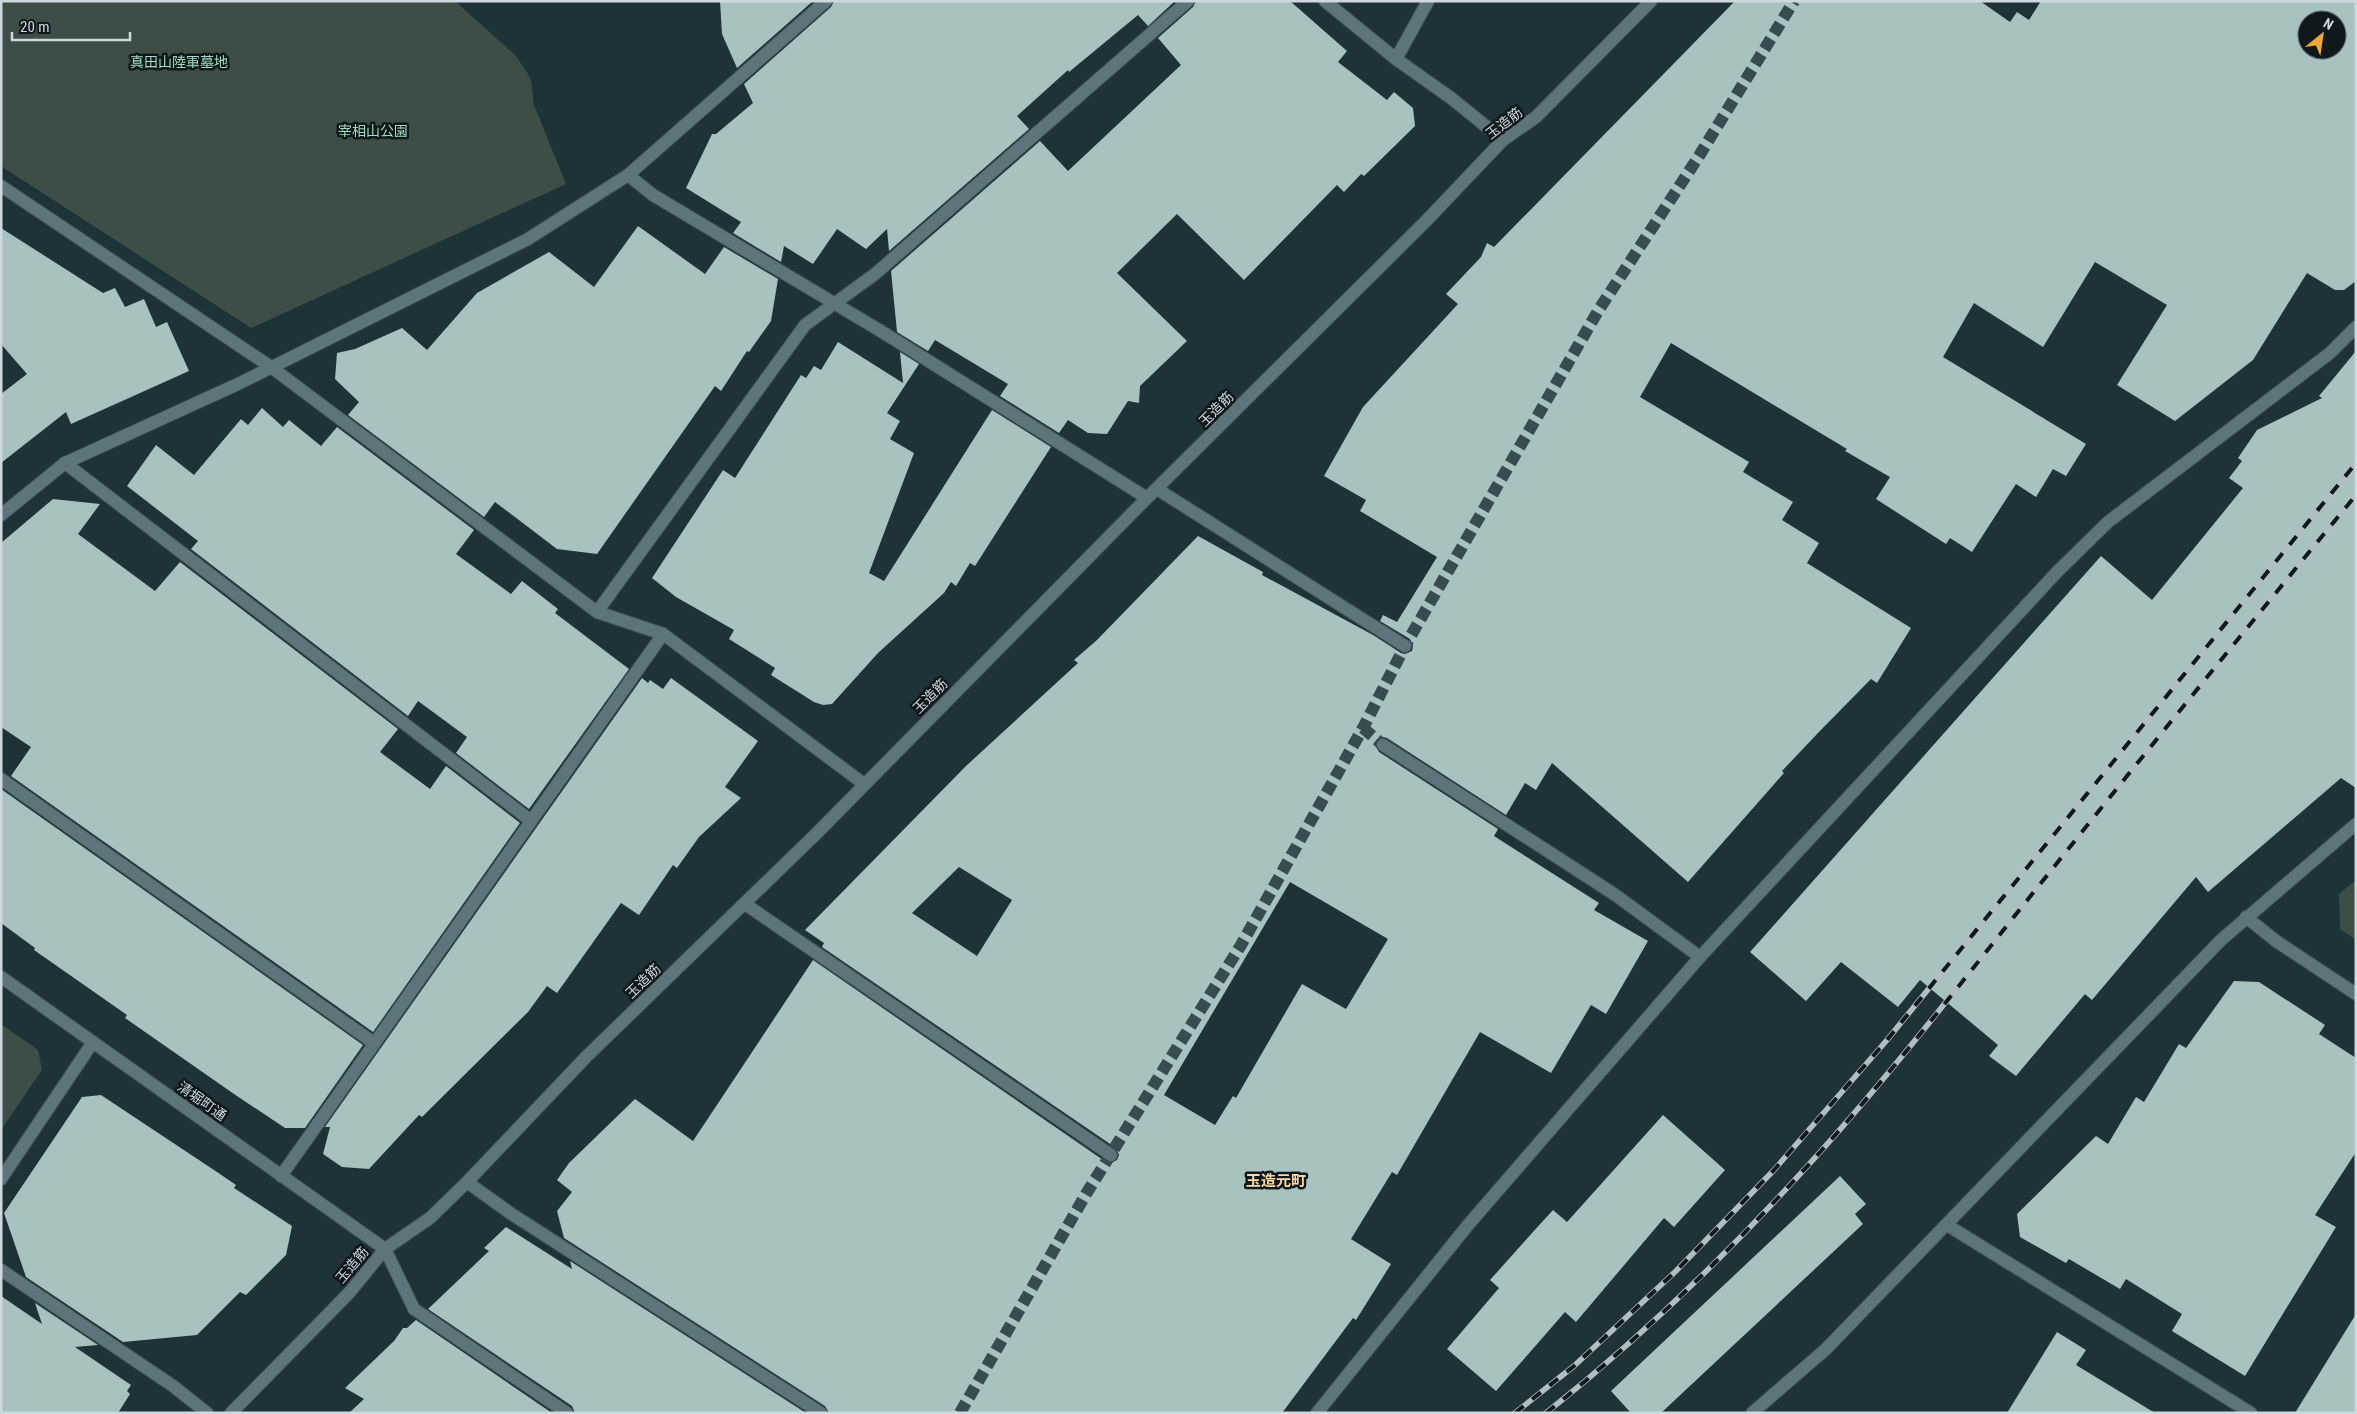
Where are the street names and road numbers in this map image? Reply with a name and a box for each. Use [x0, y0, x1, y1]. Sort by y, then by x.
street label: 玉造筋 [1483, 104, 1525, 142]
street label: 玉造筋 [1195, 388, 1237, 430]
street label: 玉造筋 [909, 675, 951, 717]
street label: 玉造筋 [622, 961, 664, 1001]
street label: 清堀町通 [174, 1078, 230, 1124]
street label: 玉造筋 [332, 1244, 372, 1286]

